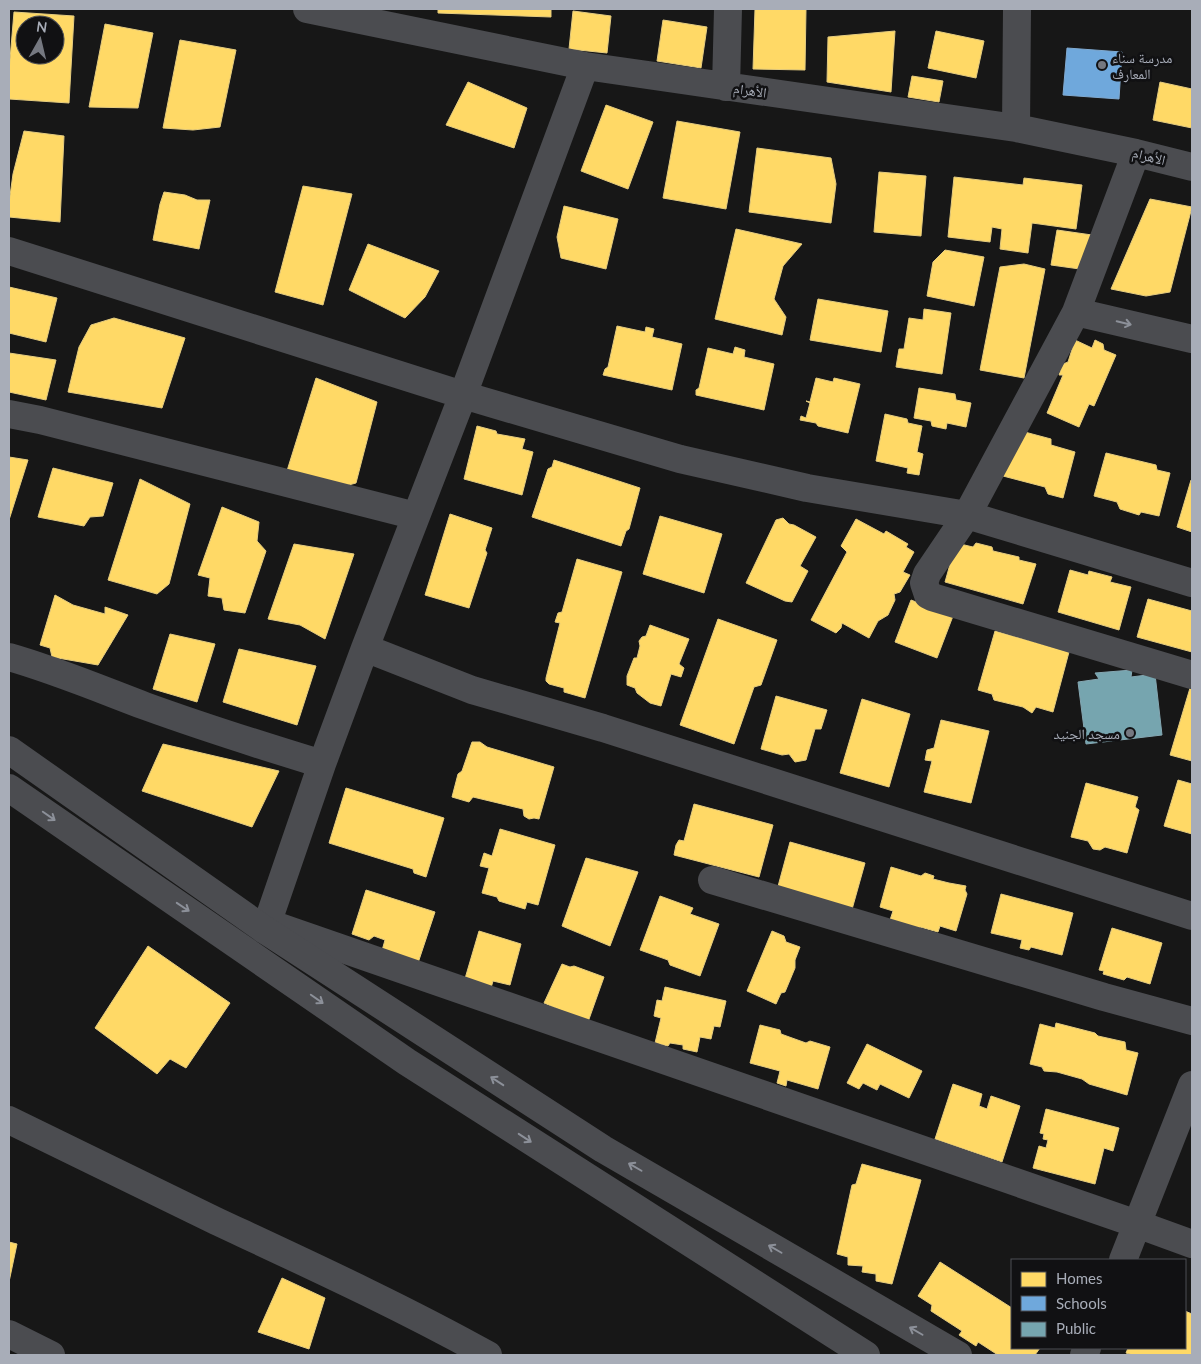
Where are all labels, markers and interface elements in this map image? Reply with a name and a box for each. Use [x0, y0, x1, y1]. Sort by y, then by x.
north arrow [15, 15, 65, 65]
text: N [35, 17, 48, 36]
place label: مدرسة سناء المعارف [1112, 49, 1173, 83]
marker: مدرسة سناء المعارف [1096, 59, 1108, 71]
street label: الأهرام [732, 79, 768, 103]
street label: الأهرام [1130, 144, 1167, 170]
one-way arrow [1115, 319, 1131, 328]
place label: مسجد الجنيد [1053, 725, 1120, 742]
marker: مسجد الجنيد [1124, 727, 1136, 739]
one-way arrow [41, 811, 55, 821]
one-way arrow [176, 902, 190, 912]
one-way arrow [310, 994, 324, 1004]
one-way arrow [491, 1076, 505, 1086]
one-way arrow [517, 1133, 531, 1143]
one-way arrow [628, 1162, 642, 1172]
one-way arrow [769, 1244, 783, 1254]
legend [1011, 1259, 1186, 1349]
text: Homes [1056, 1269, 1102, 1287]
text: Schools [1056, 1294, 1107, 1312]
text: Public [1056, 1319, 1096, 1337]
one-way arrow [909, 1325, 923, 1335]

